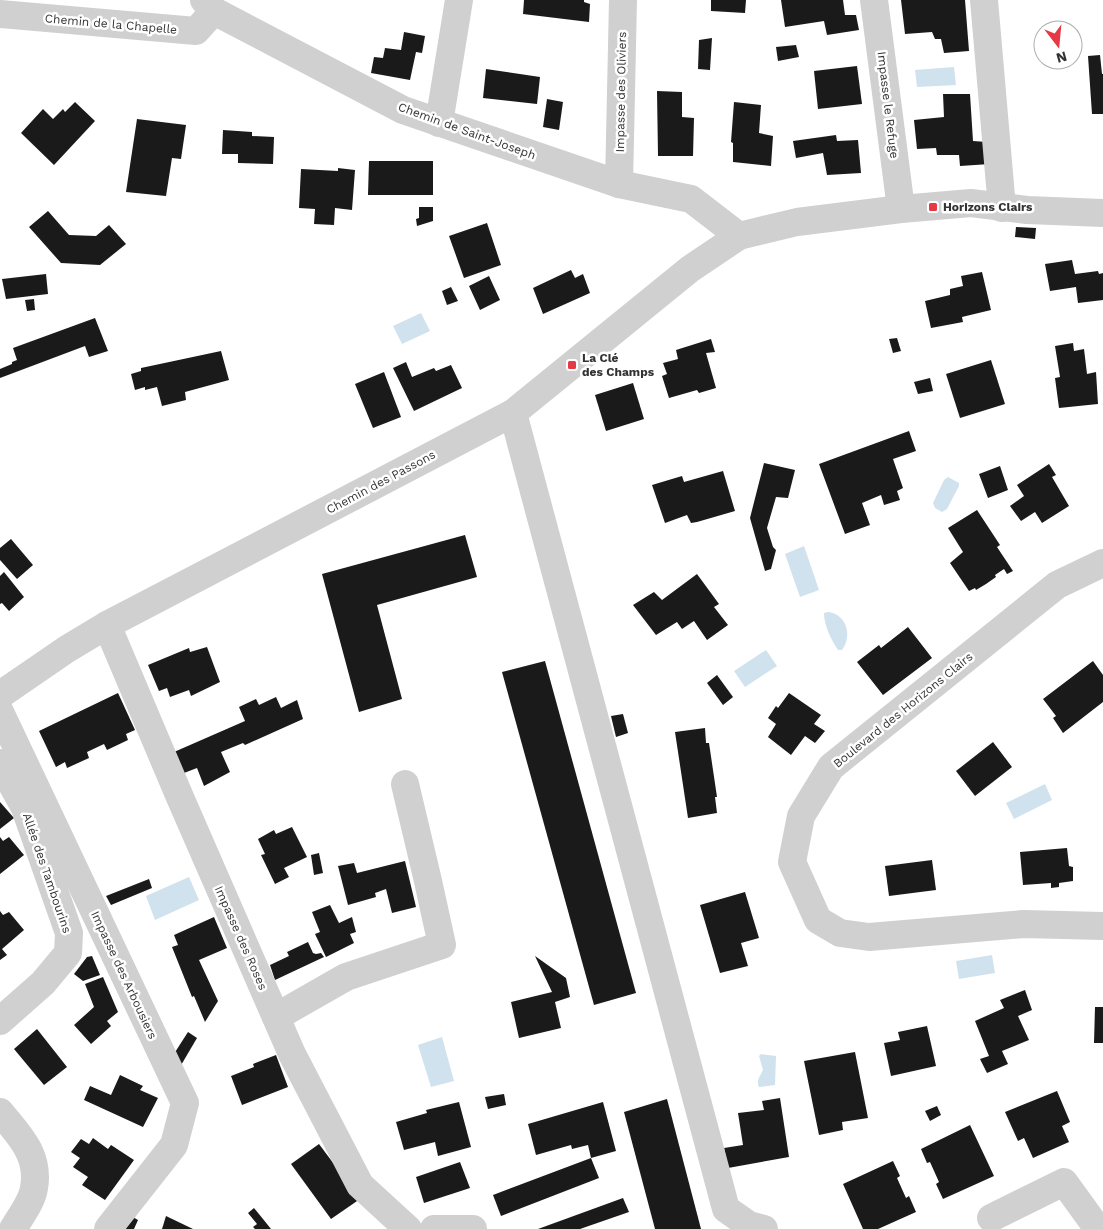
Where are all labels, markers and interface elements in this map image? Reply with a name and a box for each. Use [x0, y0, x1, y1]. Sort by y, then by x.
street label: Chemin de la Chapelle [44, 11, 178, 37]
north arrow [1033, 20, 1083, 70]
street label: Impasse des Oliviers [613, 31, 629, 153]
text: N [1054, 48, 1069, 67]
street label: Impasse le Refuge [874, 51, 902, 159]
street label: Chemin de Saint-Joseph [396, 100, 538, 162]
place label: Horizons Clairs [943, 200, 1033, 214]
marker: Horizons Clairs [927, 201, 939, 213]
place label: La Clé des Champs [582, 351, 655, 379]
marker: La Clé des Champs [566, 359, 578, 371]
street label: Chemin des Passons [324, 447, 438, 517]
street label: Boulevard des Horizons Clairs [831, 649, 975, 771]
street label: Allée des Tambourins [20, 811, 74, 935]
street label: Impasse des Roses [212, 884, 270, 992]
street label: Impasse des Arbousiers [88, 909, 160, 1041]

